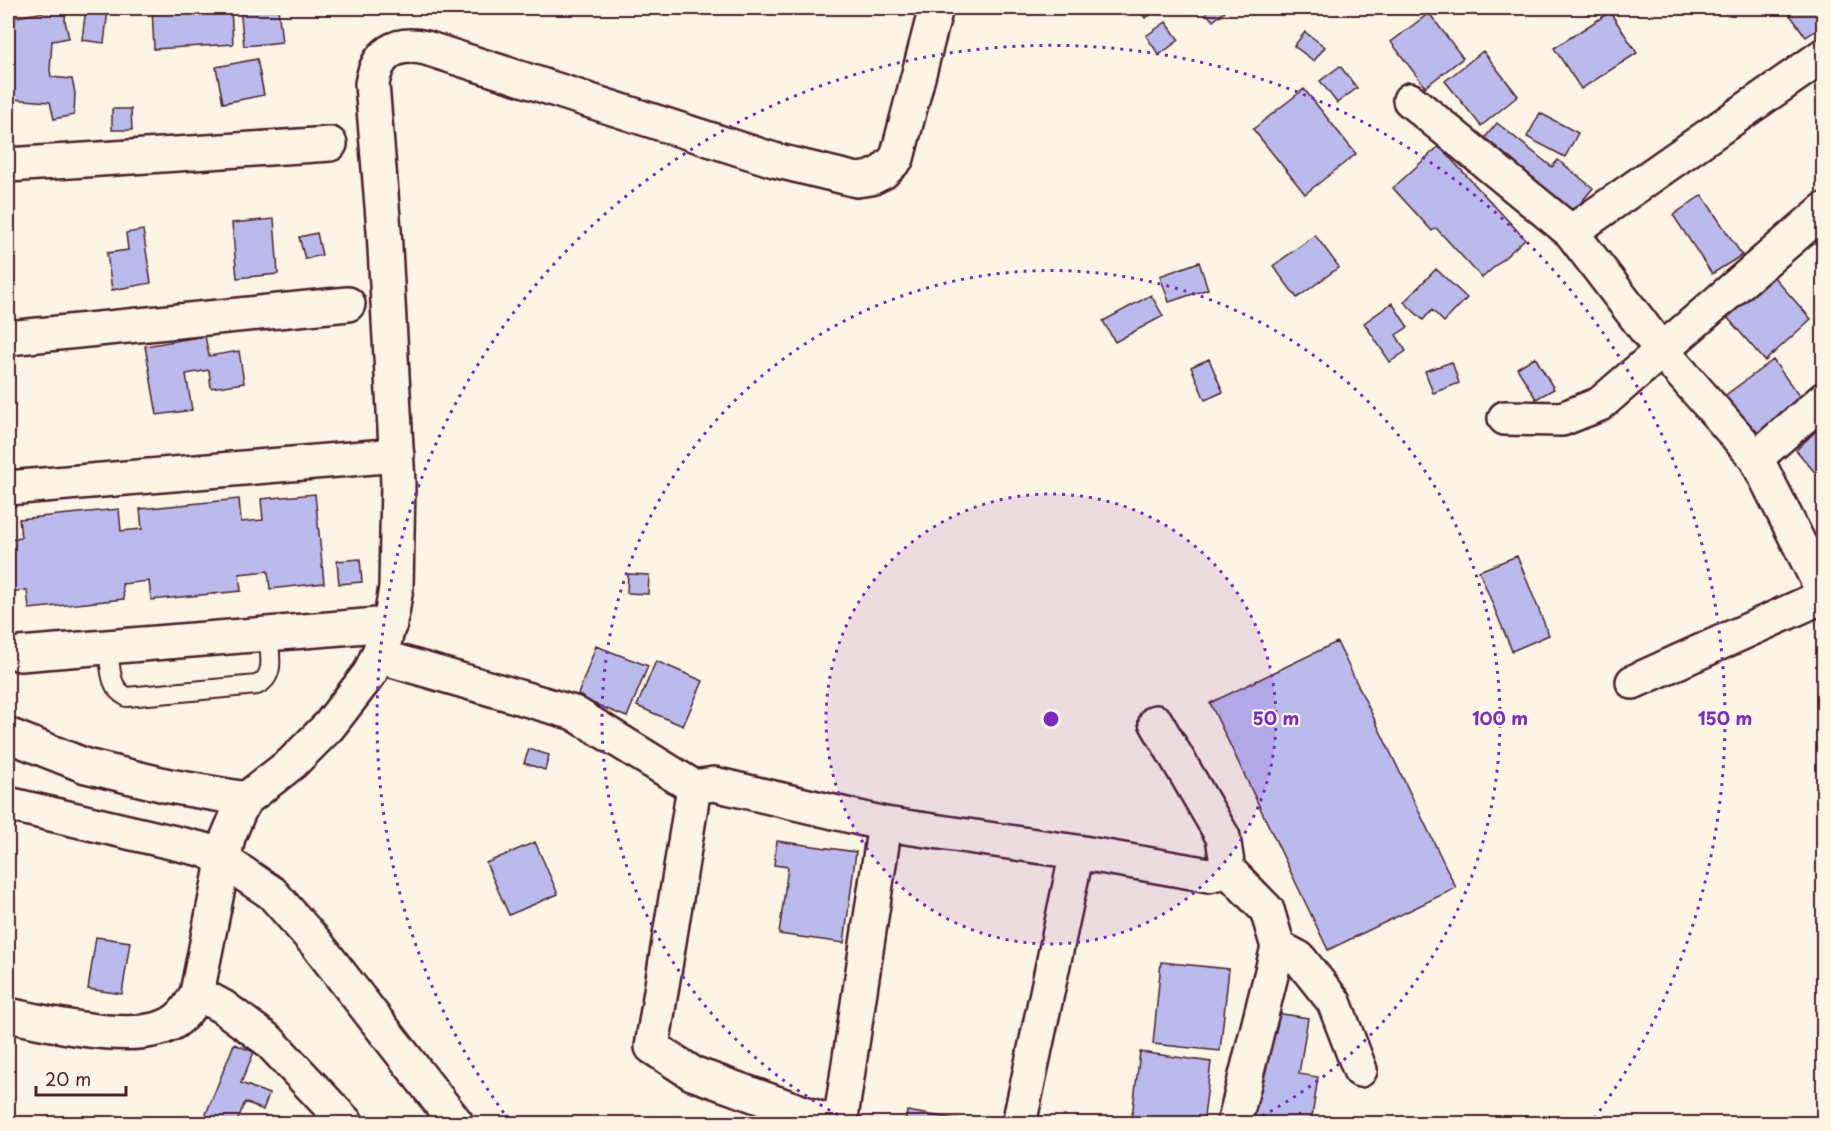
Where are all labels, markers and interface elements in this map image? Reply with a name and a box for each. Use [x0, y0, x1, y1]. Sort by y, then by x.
text: 50 m [1253, 704, 1299, 731]
text: 100 m [1472, 704, 1528, 731]
text: 150 m [1698, 704, 1752, 731]
centre of rings [1041, 709, 1061, 729]
scale bar [36, 1059, 126, 1097]
text: 20 m [45, 1065, 91, 1092]

